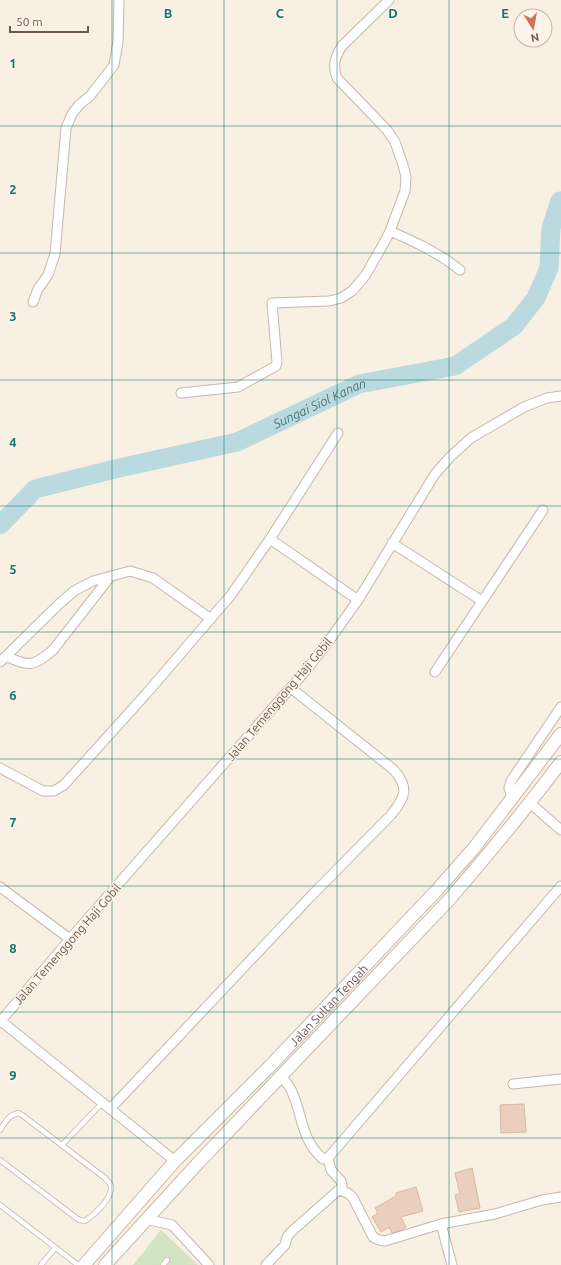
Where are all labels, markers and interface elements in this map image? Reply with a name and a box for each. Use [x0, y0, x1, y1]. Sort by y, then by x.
text: B [164, 6, 173, 20]
text: C [276, 6, 285, 20]
text: D [388, 6, 398, 20]
text: E [501, 6, 509, 20]
scale bar [10, 8, 88, 34]
north arrow [513, 8, 553, 48]
text: 50 m [16, 15, 43, 28]
text: N [530, 31, 540, 44]
text: 1 [9, 56, 17, 70]
text: 2 [9, 182, 17, 196]
text: 3 [9, 309, 17, 323]
water label: Sungai Siol Kanan [270, 376, 367, 431]
text: 4 [9, 435, 17, 449]
text: 5 [9, 562, 17, 576]
street label: Jalan Temenggong Haji Gobil [224, 635, 334, 763]
text: 6 [9, 688, 17, 702]
text: 7 [9, 815, 17, 829]
street label: Jalan Temenggong Haji Gobil [11, 881, 123, 1007]
text: 8 [9, 941, 17, 955]
street label: Jalan Sultan Tengah [286, 961, 370, 1048]
text: 9 [9, 1068, 17, 1082]

